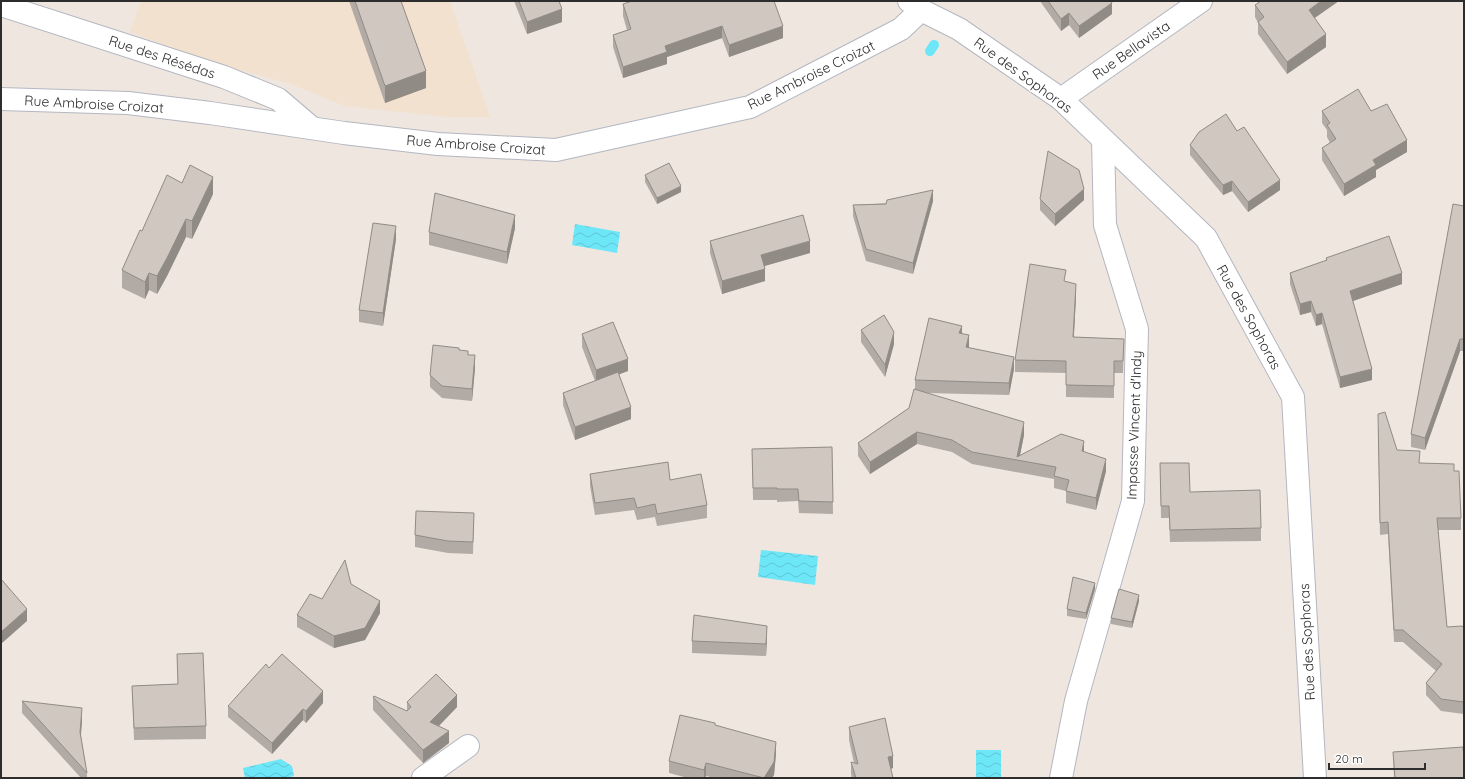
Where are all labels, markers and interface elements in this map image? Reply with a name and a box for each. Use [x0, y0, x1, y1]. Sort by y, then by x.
street label: Rue Bellavista [1089, 17, 1173, 83]
street label: Rue des Résédas [106, 31, 218, 83]
street label: Rue des Sophoras [970, 33, 1076, 117]
street label: Rue Ambroise Croizat [744, 36, 878, 114]
street label: Rue Ambroise Croizat [24, 91, 164, 117]
street label: Rue Ambroise Croizat [406, 131, 547, 159]
street label: Rue des Sophoras [1213, 261, 1285, 373]
street label: Impasse Vincent d'Indy [1122, 350, 1146, 500]
street label: Rue des Sophoras [1295, 583, 1319, 701]
scale bar [1329, 745, 1425, 771]
text: 20 m [1335, 751, 1363, 766]

